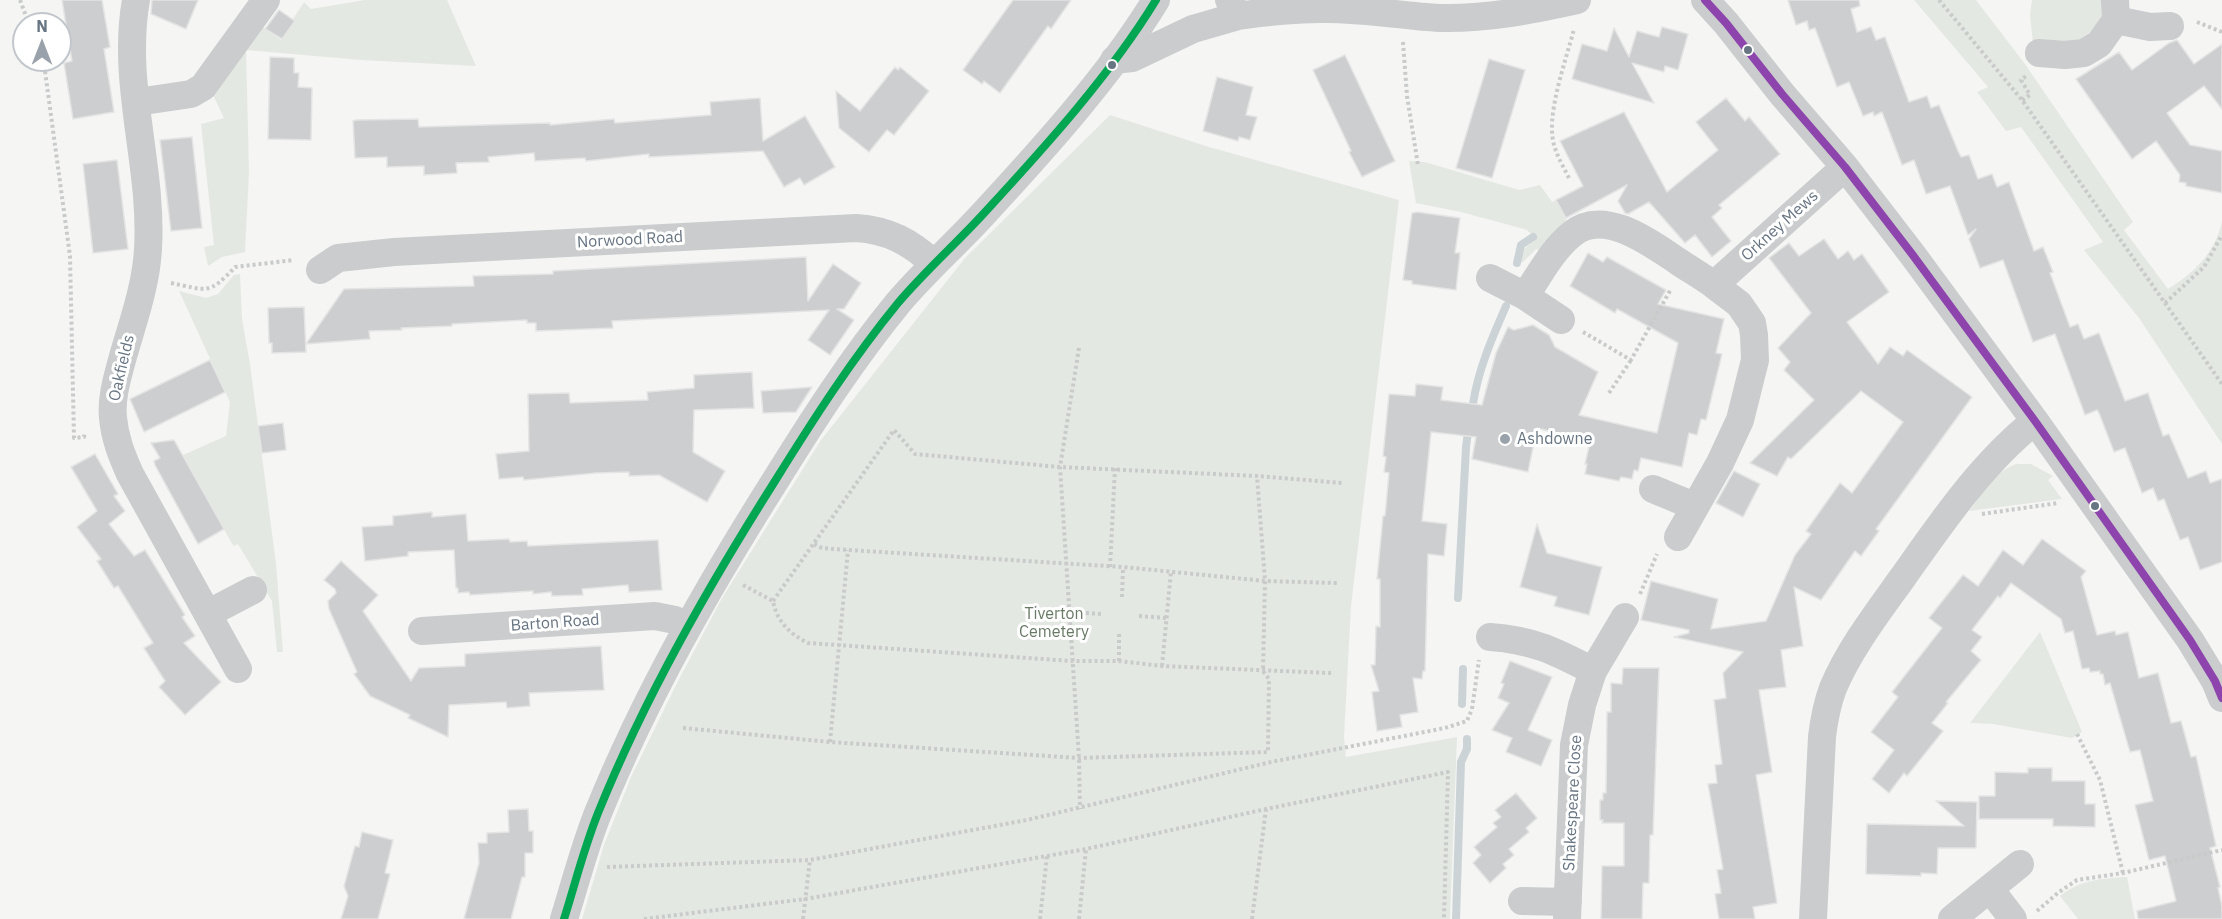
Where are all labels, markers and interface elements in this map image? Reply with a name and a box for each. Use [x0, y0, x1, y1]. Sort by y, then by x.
north arrow [12, 12, 72, 72]
text: N [36, 16, 48, 36]
unlabelled marker [1742, 44, 1754, 56]
unlabelled marker [1106, 59, 1118, 71]
street label: Orkney Mews [1738, 186, 1822, 266]
street label: Norwood Road [576, 228, 684, 252]
street label: Oakfields [105, 333, 139, 403]
place label: Ashdowne [1517, 429, 1592, 449]
marker: Ashdowne [1498, 432, 1512, 446]
unlabelled marker [2089, 500, 2101, 512]
park label: Tiverton Cemetery [1019, 604, 1089, 642]
street label: Barton Road [510, 610, 600, 636]
street label: Shakespeare Close [1560, 734, 1586, 872]

